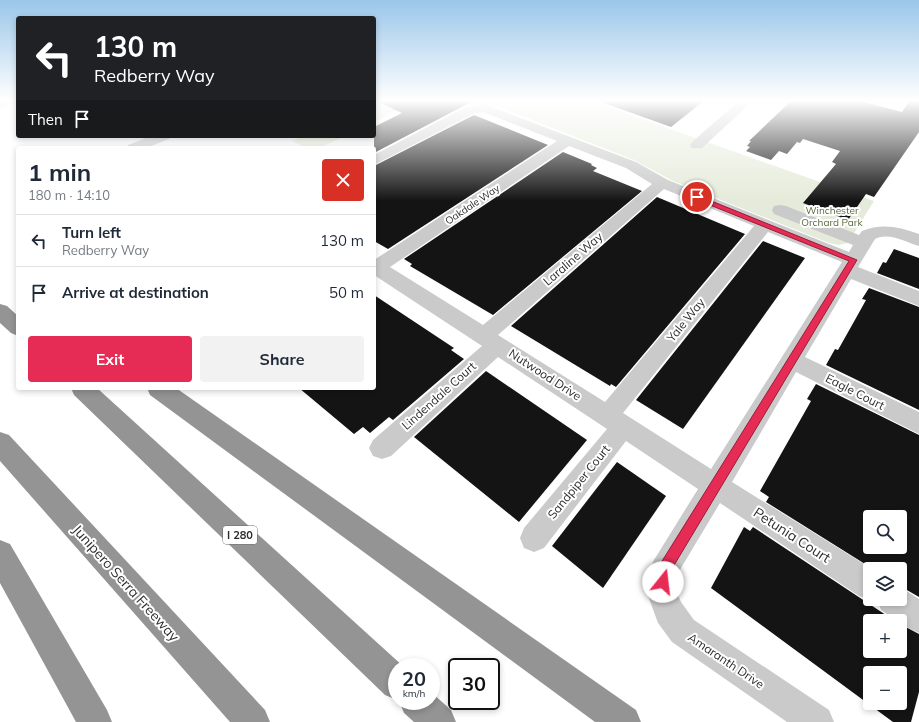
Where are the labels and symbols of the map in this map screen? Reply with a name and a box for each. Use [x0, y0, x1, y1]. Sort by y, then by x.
pin [680, 180, 714, 214]
street label: Oakdale Way [443, 181, 503, 227]
park label: Winchester Orchard Park [801, 204, 864, 229]
street label: Laraline Way [540, 228, 606, 288]
street label: Yale Way [663, 294, 708, 345]
street label: Nutwood Drive [506, 346, 584, 404]
street label: Lindendale Court [399, 358, 479, 433]
street label: Eagle Court [823, 370, 887, 413]
street label: Sandpiper Court [544, 442, 613, 522]
street label: Petunia Court [750, 503, 834, 567]
street label: Junipero Serra Freeway [69, 521, 184, 646]
road number: I 280 [223, 526, 257, 544]
position arrow [642, 561, 684, 603]
street label: Amaranth Drive [685, 630, 767, 692]
speed limit sign: 30 [448, 658, 500, 710]

